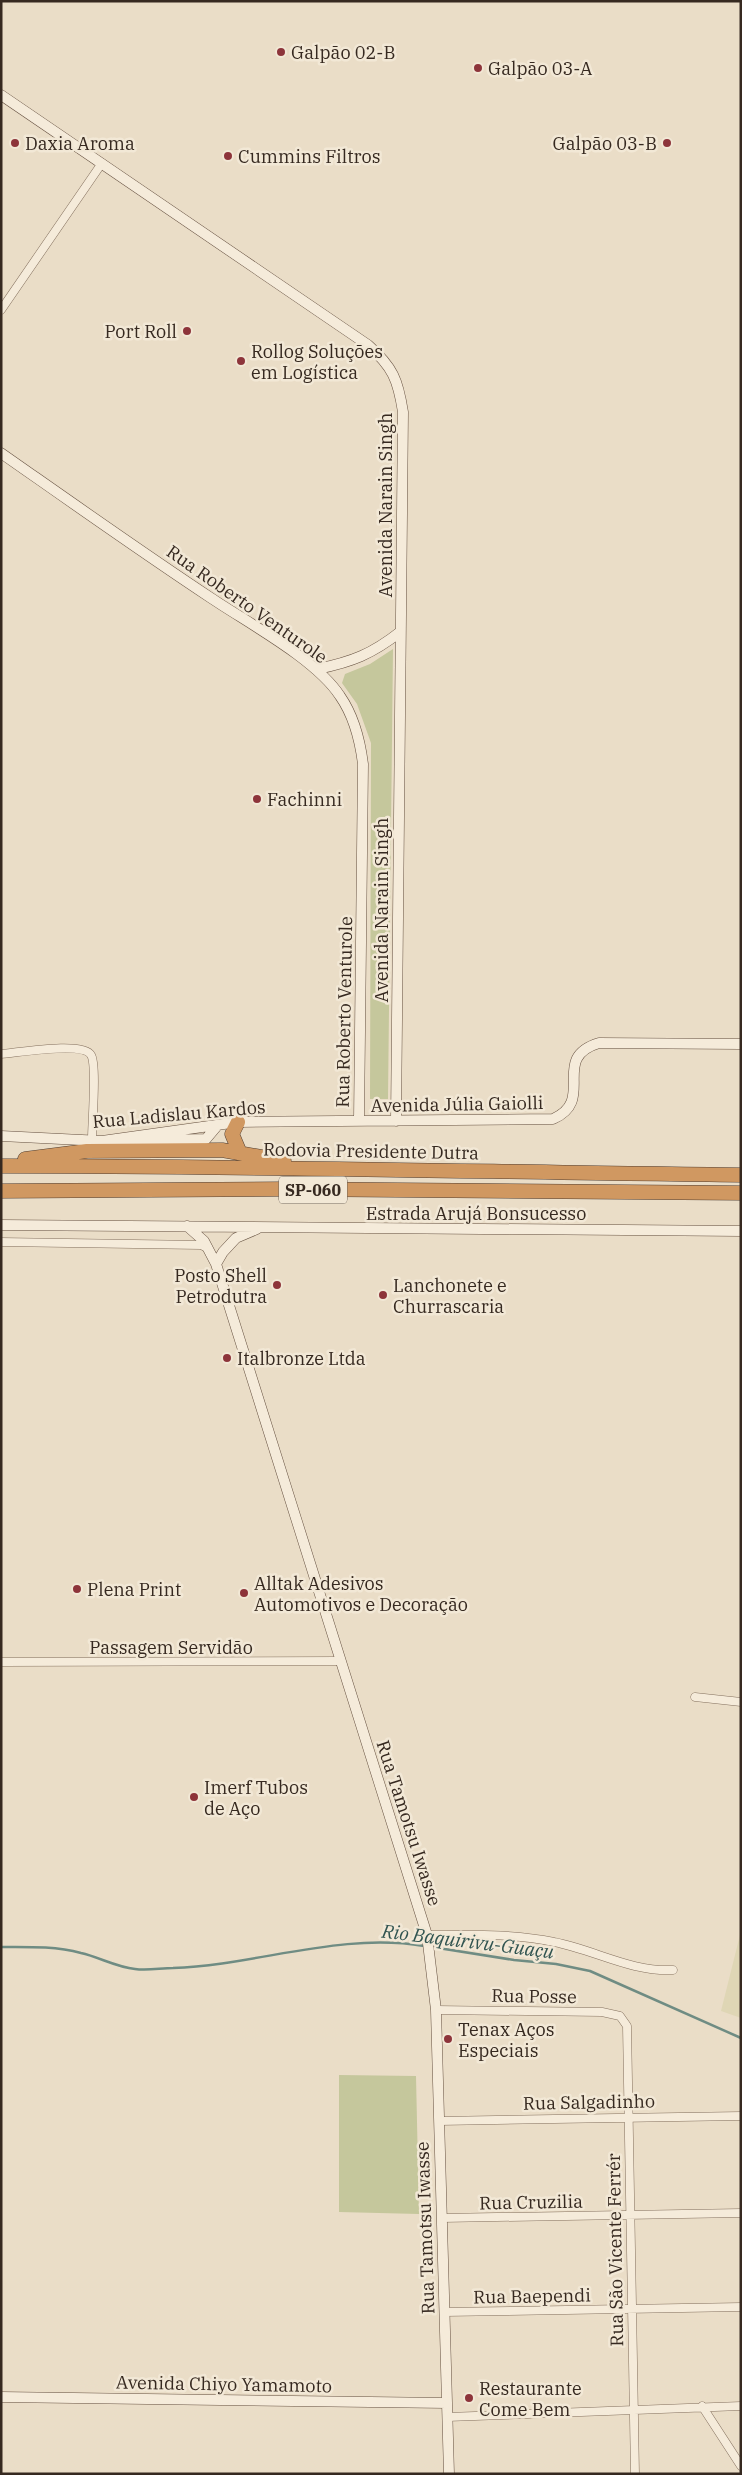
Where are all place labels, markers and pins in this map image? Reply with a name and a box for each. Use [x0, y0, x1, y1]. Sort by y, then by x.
place label: Galpão 02-B [291, 41, 396, 64]
marker: Galpão 02-B [275, 46, 287, 58]
place label: Galpão 03-A [488, 57, 593, 80]
marker: Galpão 03-A [472, 62, 484, 74]
place label: Daxia Aroma [25, 132, 135, 155]
place label: Galpão 03-B [553, 132, 657, 155]
marker: Daxia Aroma [9, 137, 21, 149]
marker: Galpão 03-B [661, 137, 673, 149]
place label: Cummins Filtros [238, 145, 380, 168]
marker: Cummins Filtros [222, 150, 234, 162]
place label: Port Roll [104, 320, 177, 343]
marker: Port Roll [181, 325, 193, 337]
place label: Rollog Soluções em Logística [251, 340, 383, 384]
marker: Rollog Soluções em Logística [235, 355, 247, 367]
place label: Fachinni [267, 788, 343, 811]
marker: Fachinni [251, 793, 263, 805]
place label: Posto Shell Petrodutra [174, 1264, 267, 1308]
place label: Lanchonete e Churrascaria [393, 1274, 507, 1318]
marker: Posto Shell Petrodutra [271, 1279, 283, 1291]
marker: Lanchonete e Churrascaria [377, 1289, 389, 1301]
place label: Italbronze Ltda [237, 1347, 366, 1370]
marker: Italbronze Ltda [221, 1352, 233, 1364]
place label: Alltak Adesivos Automotivos e Decoração [254, 1572, 468, 1616]
place label: Plena Print [87, 1578, 181, 1601]
marker: Plena Print [71, 1583, 83, 1595]
marker: Alltak Adesivos Automotivos e Decoração [238, 1587, 250, 1599]
place label: Imerf Tubos de Aço [204, 1776, 308, 1820]
marker: Imerf Tubos de Aço [188, 1791, 200, 1803]
place label: Tenax Aços Especiais [458, 2018, 554, 2062]
marker: Tenax Aços Especiais [442, 2033, 454, 2045]
place label: Restaurante Come Bem [479, 2377, 582, 2421]
marker: Restaurante Come Bem [463, 2392, 475, 2404]

